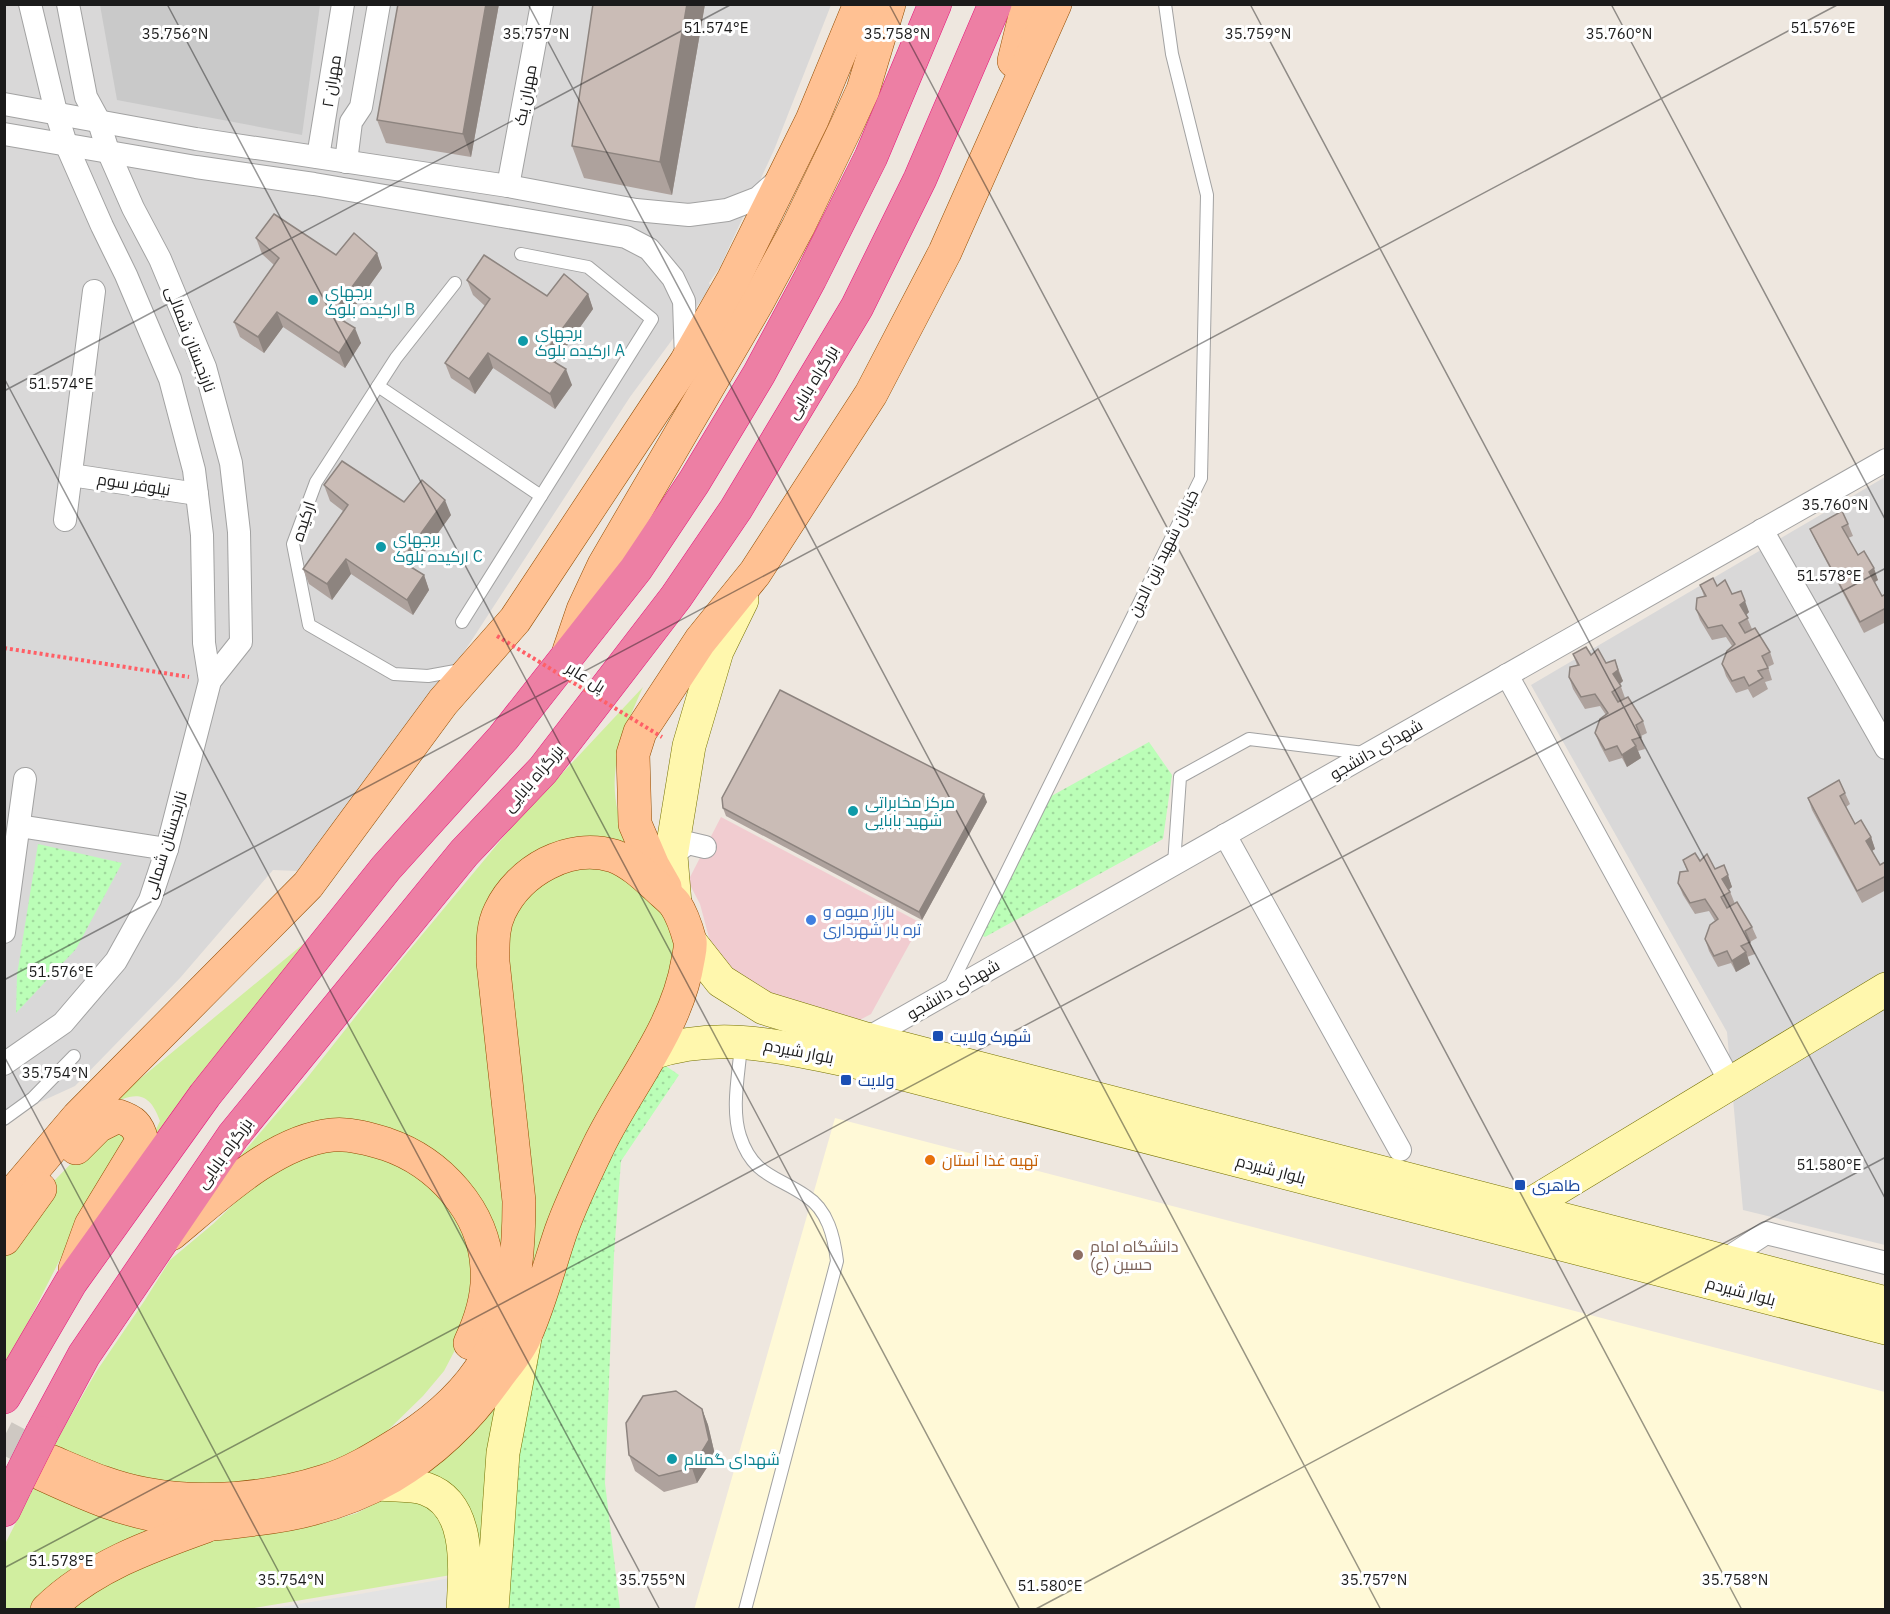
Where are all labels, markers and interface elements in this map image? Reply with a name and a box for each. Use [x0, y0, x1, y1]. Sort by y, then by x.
text: 51.574°E [684, 18, 748, 37]
text: 51.576°E [1791, 18, 1855, 37]
text: 35.756°N [142, 24, 208, 43]
text: 35.757°N [503, 24, 569, 43]
text: 35.758°N [864, 24, 930, 43]
text: 35.759°N [1225, 24, 1291, 43]
text: 35.760°N [1586, 24, 1652, 43]
street label: مهران ۲ [317, 53, 346, 109]
street label: مهران یک [509, 63, 542, 127]
place label: برجهای ارکیده بلوک B [325, 281, 415, 319]
street label: نارنجستان شمالی [161, 283, 220, 395]
marker: برجهای ارکیده بلوک B [306, 293, 320, 307]
place label: برجهای ارکیده بلوک A [535, 322, 625, 360]
marker: برجهای ارکیده بلوک A [516, 334, 530, 348]
street label: بزرگراه بابایی [782, 341, 843, 423]
text: 51.574°E [29, 374, 93, 393]
street label: نیلوفر سوم [96, 468, 172, 502]
street label: خیابان شهید زین الدین [1124, 486, 1203, 620]
text: 35.760°N [1802, 495, 1868, 514]
street label: ارکیده [287, 498, 319, 544]
place label: برجهای ارکیده بلوک C [393, 528, 483, 566]
marker: برجهای ارکیده بلوک C [374, 540, 388, 554]
text: 51.578°E [1797, 566, 1861, 585]
street label: پل عابر [561, 657, 610, 699]
street label: شهدای دانشجو [1326, 714, 1426, 784]
street label: بزرگراه بابایی [498, 740, 568, 816]
street label: نارنجستان شمالی [139, 789, 192, 902]
place label: مرکز مخابراتی شهید بابایی [865, 792, 955, 831]
marker: مرکز مخابراتی شهید بابایی [846, 804, 860, 818]
place label: بازار میوه و تره بار شهرداری [823, 901, 922, 940]
marker: بازار میوه و تره بار شهرداری [804, 913, 818, 927]
street label: شهدای دانشجو [903, 954, 1003, 1024]
text: 51.576°E [29, 962, 93, 981]
place label: شهرک ولایت [950, 1026, 1031, 1047]
marker: شهرک ولایت [931, 1029, 945, 1043]
street label: بلوار شیردم [762, 1034, 836, 1070]
text: 35.754°N [22, 1063, 88, 1082]
place label: ولایت [858, 1070, 894, 1090]
marker: ولایت [839, 1073, 853, 1087]
street label: بزرگراه بابایی [192, 1114, 257, 1193]
place label: تهیه غذا آستان [942, 1150, 1039, 1171]
street label: بلوار شیردم [1234, 1150, 1308, 1190]
marker: تهیه غذا آستان [923, 1153, 937, 1167]
text: 51.580°E [1797, 1155, 1861, 1174]
place label: طاهری [1532, 1175, 1580, 1196]
marker: طاهری [1513, 1178, 1527, 1192]
place label: دانشگاه امام حسین (ع) [1090, 1236, 1179, 1276]
marker: دانشگاه امام حسین (ع) [1071, 1248, 1085, 1262]
street label: بلوار شیردم [1704, 1272, 1778, 1312]
place label: شهدای گمنام [684, 1449, 780, 1471]
marker: شهدای گمنام [665, 1452, 679, 1466]
text: 51.578°E [29, 1551, 93, 1570]
text: 35.754°N [258, 1570, 324, 1589]
text: 35.755°N [619, 1570, 685, 1589]
text: 35.757°N [1341, 1570, 1407, 1589]
text: 35.758°N [1702, 1570, 1768, 1589]
text: 51.580°E [1018, 1576, 1082, 1595]

